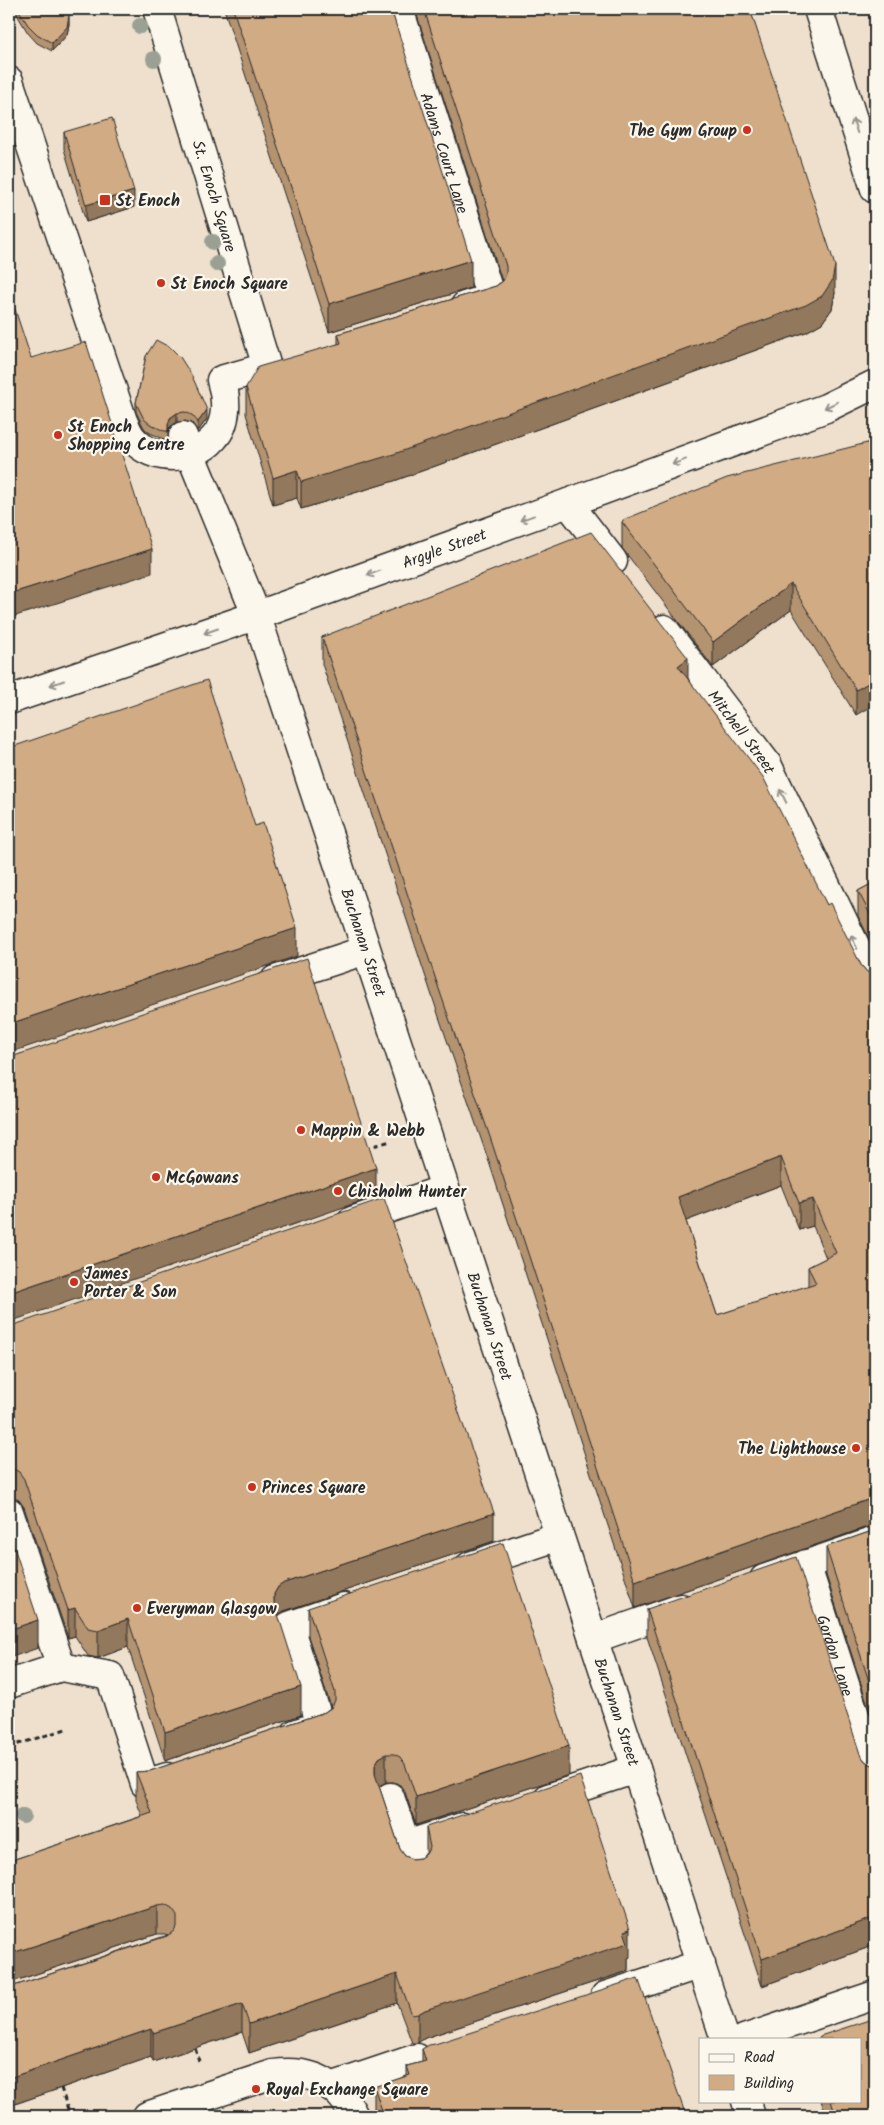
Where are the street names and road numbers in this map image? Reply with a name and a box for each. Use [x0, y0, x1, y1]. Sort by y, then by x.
street label: Adams Court Lane [412, 90, 474, 217]
street label: St. Enoch Square [185, 137, 242, 256]
street label: Argyle Street [399, 522, 491, 576]
street label: Mitchell Street [701, 685, 781, 779]
street label: Buchanan Street [333, 885, 392, 1001]
street label: Buchanan Street [459, 1269, 519, 1385]
street label: Gordon Lane [809, 1612, 859, 1700]
street label: Buchanan Street [586, 1655, 646, 1770]

